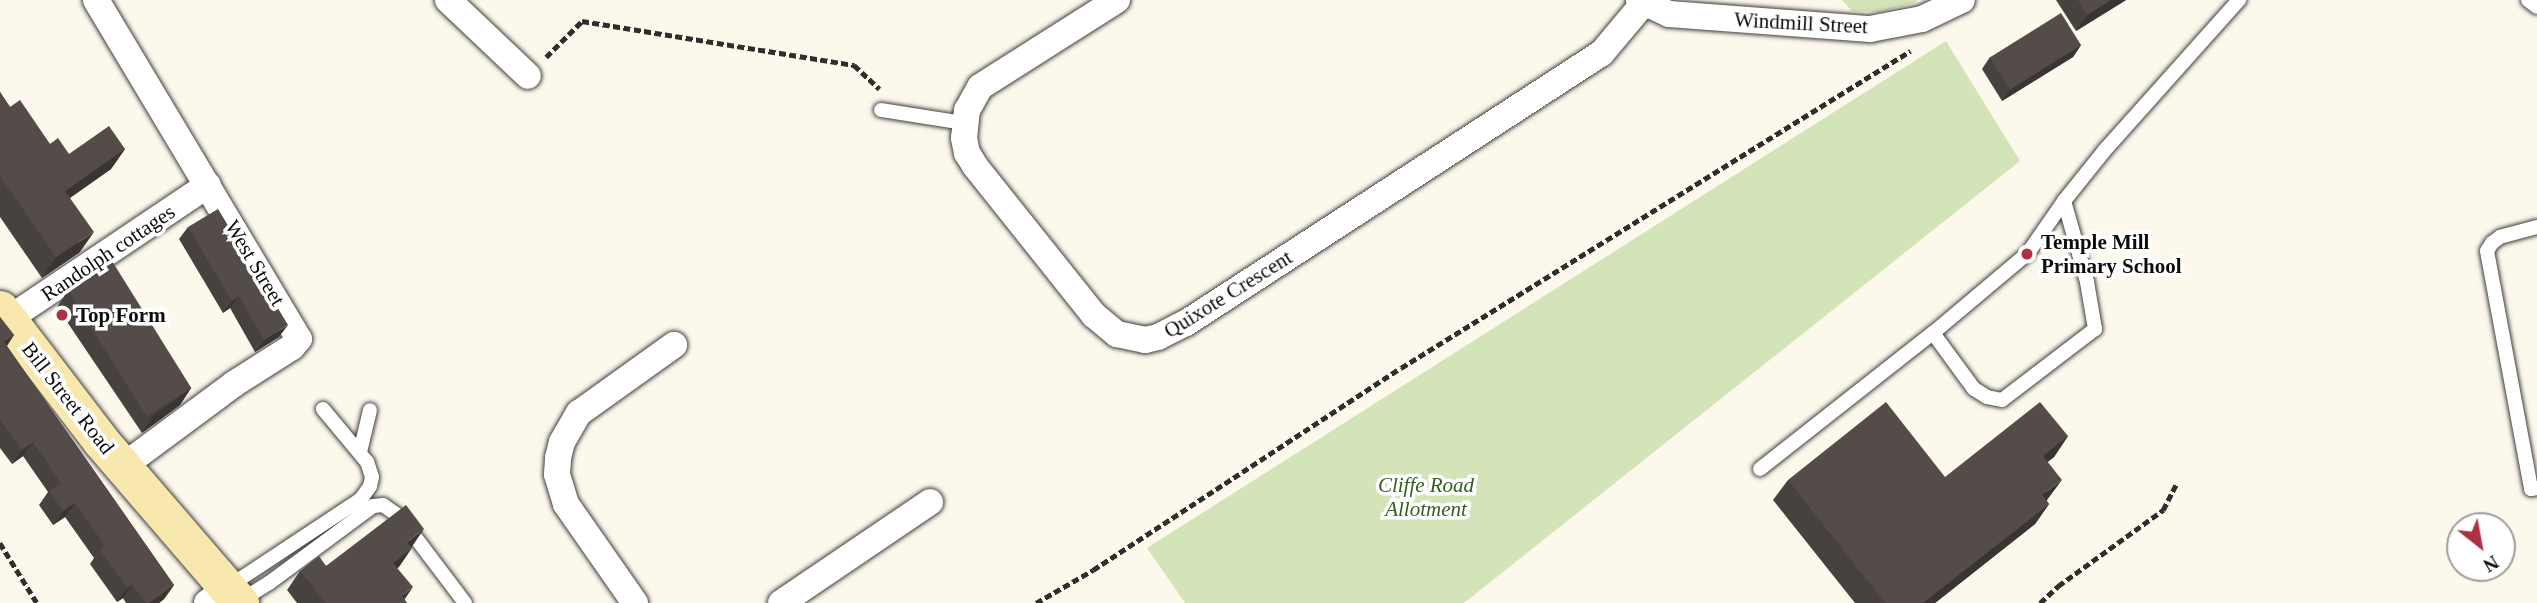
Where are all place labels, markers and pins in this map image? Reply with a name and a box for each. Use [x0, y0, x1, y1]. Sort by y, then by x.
place label: Temple Mill Primary School [2041, 229, 2182, 279]
marker: Temple Mill Primary School [2019, 246, 2035, 262]
place label: Top Form [76, 302, 166, 328]
marker: Top Form [54, 307, 70, 323]

